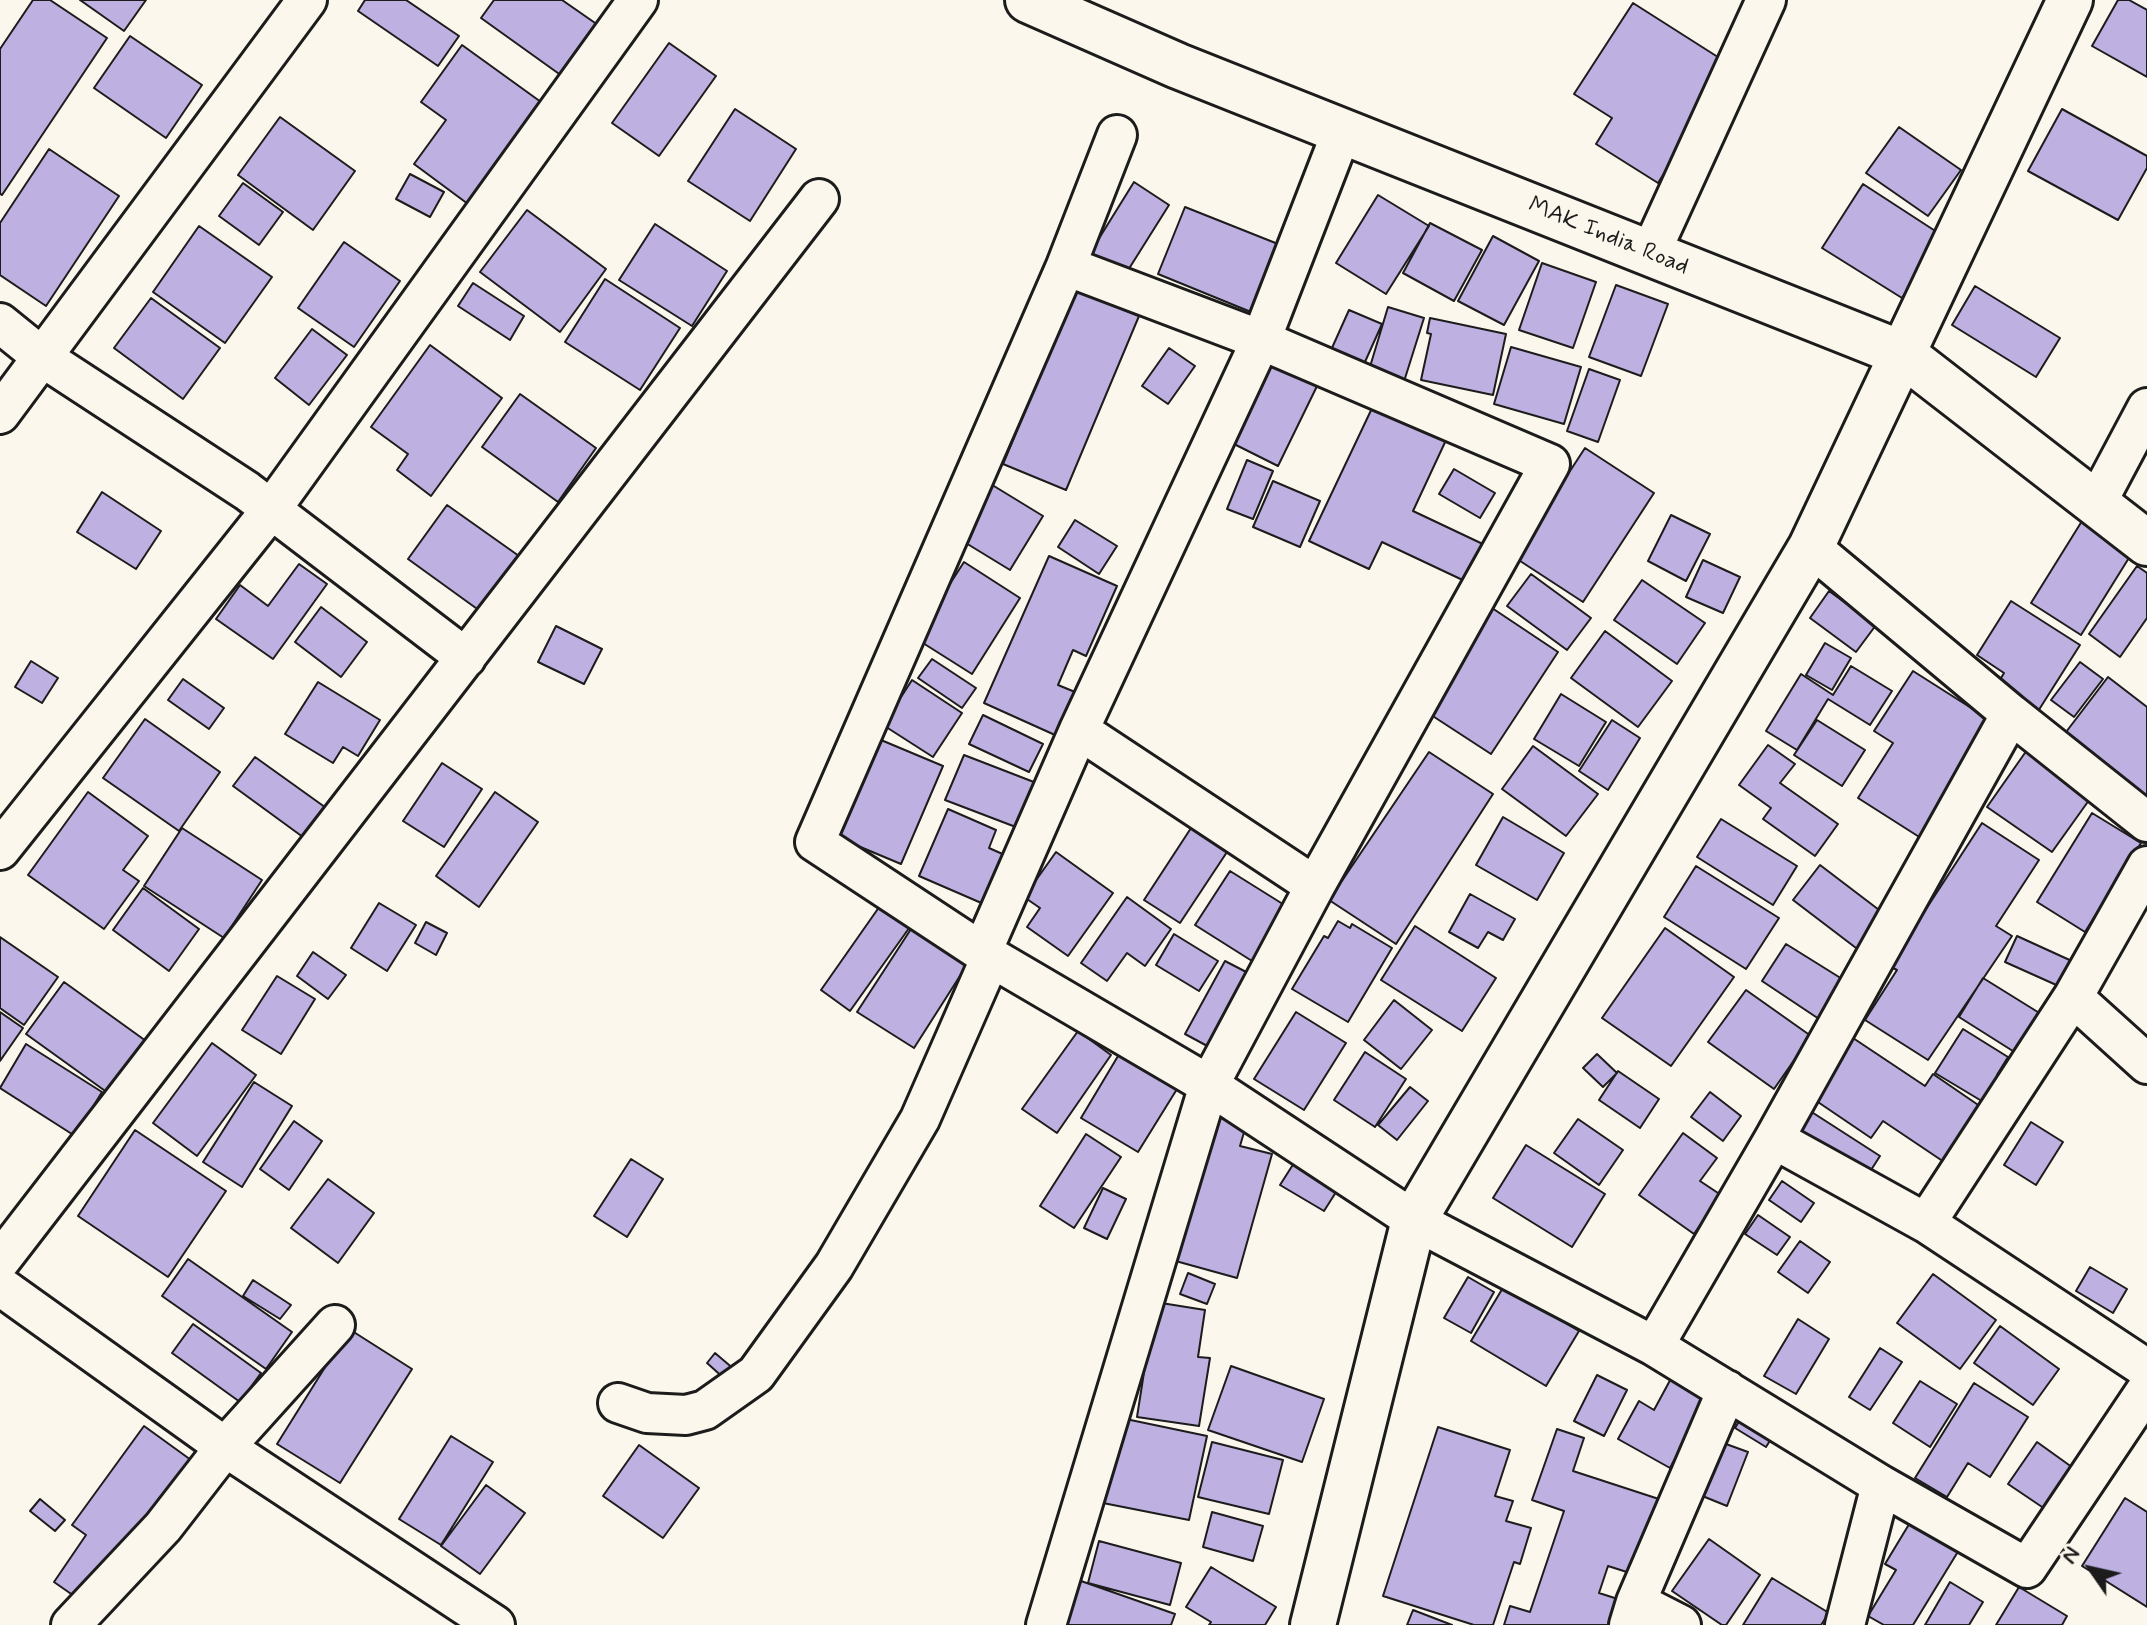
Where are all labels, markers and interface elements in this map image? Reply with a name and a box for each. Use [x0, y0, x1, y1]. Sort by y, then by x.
street label: MAK India Road [1523, 192, 1693, 282]
north arrow [2051, 1529, 2131, 1609]
text: N [2055, 1542, 2087, 1569]

